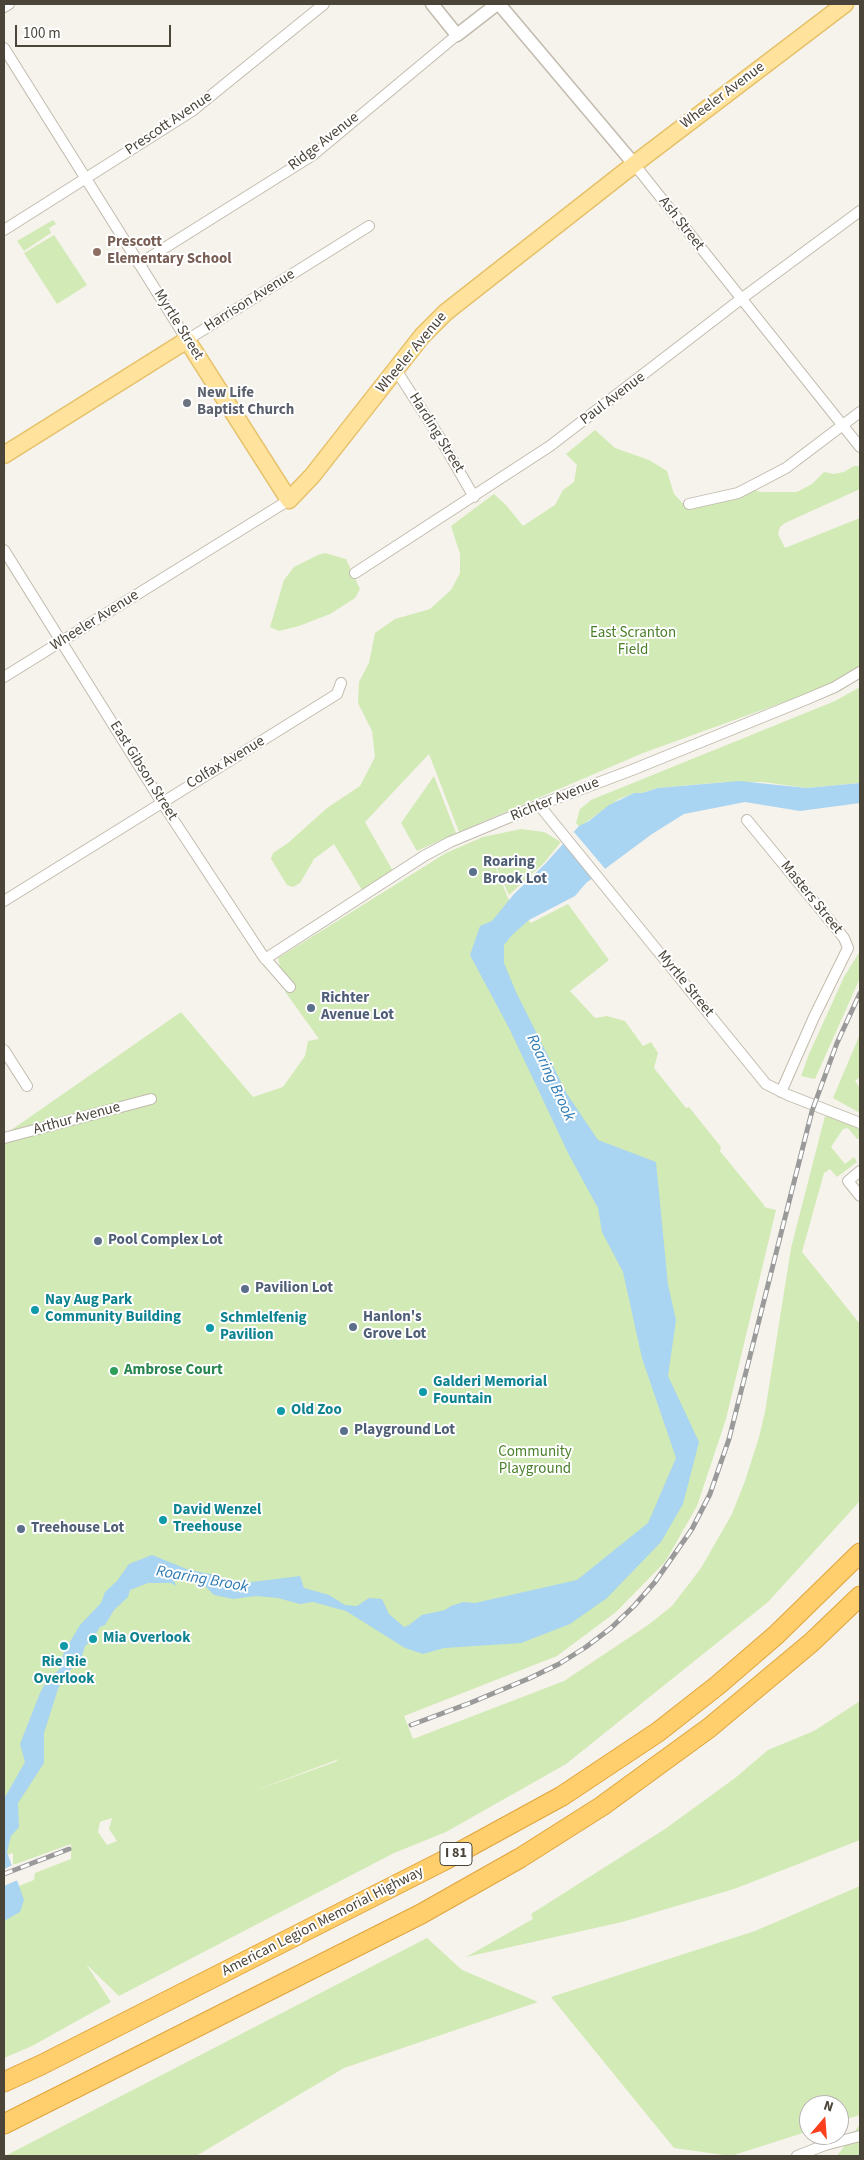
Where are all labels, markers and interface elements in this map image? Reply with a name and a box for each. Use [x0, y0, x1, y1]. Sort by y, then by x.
scale bar [18, 15, 174, 47]
text: 100 m [23, 23, 61, 44]
street label: Wheeler Avenue [677, 59, 769, 133]
street label: Prescott Avenue [122, 88, 216, 160]
street label: Ridge Avenue [285, 109, 363, 175]
street label: Ash Street [654, 193, 708, 255]
place label: Prescott Elementary School [107, 234, 232, 269]
marker: Prescott Elementary School [91, 246, 103, 258]
street label: Harrison Avenue [201, 266, 299, 336]
street label: Myrtle Street [149, 286, 207, 364]
street label: Wheeler Avenue [373, 309, 451, 397]
street label: Paul Avenue [577, 369, 649, 429]
place label: New Life Baptist Church [197, 385, 294, 420]
street label: Harding Street [404, 390, 468, 476]
marker: New Life Baptist Church [181, 397, 193, 409]
street label: Wheeler Avenue [48, 587, 142, 655]
park label: East Scranton Field [590, 625, 676, 660]
street label: East Gibson Street [105, 718, 181, 824]
street label: Colfax Avenue [184, 733, 268, 793]
street label: Richter Avenue [508, 774, 602, 826]
place label: Roaring Brook Lot [483, 854, 547, 889]
street label: Masters Street [776, 858, 846, 938]
marker: Roaring Brook Lot [467, 866, 479, 878]
street label: Myrtle Street [653, 947, 717, 1021]
place label: Richter Avenue Lot [321, 990, 394, 1025]
marker: Richter Avenue Lot [305, 1002, 317, 1014]
water label: Roaring Brook [522, 1032, 578, 1124]
street label: Arthur Avenue [32, 1099, 122, 1139]
place label: Pool Complex Lot [108, 1232, 223, 1250]
marker: Pool Complex Lot [92, 1235, 104, 1247]
place label: Pavilion Lot [255, 1280, 333, 1298]
marker: Pavilion Lot [239, 1283, 251, 1295]
place label: Nay Aug Park Community Building [45, 1292, 181, 1327]
marker: Nay Aug Park Community Building [29, 1304, 41, 1316]
place label: Hanlon's Grove Lot [363, 1309, 426, 1344]
place label: Schmlelfenig Pavilion [220, 1310, 307, 1345]
marker: Hanlon's Grove Lot [347, 1321, 359, 1333]
marker: Schmlelfenig Pavilion [204, 1322, 216, 1334]
place label: Ambrose Court [124, 1362, 223, 1380]
marker: Ambrose Court [108, 1365, 120, 1377]
place label: Galderi Memorial Fountain [433, 1374, 547, 1409]
marker: Galderi Memorial Fountain [417, 1386, 429, 1398]
place label: Old Zoo [291, 1402, 342, 1420]
marker: Old Zoo [275, 1405, 287, 1417]
place label: Playground Lot [354, 1422, 455, 1440]
marker: Playground Lot [338, 1425, 350, 1437]
park label: Community Playground [498, 1444, 572, 1479]
place label: David Wenzel Treehouse [173, 1502, 261, 1537]
marker: David Wenzel Treehouse [157, 1514, 169, 1526]
place label: Treehouse Lot [31, 1520, 124, 1538]
marker: Treehouse Lot [15, 1523, 27, 1535]
water label: Roaring Brook [154, 1562, 250, 1598]
place label: Mia Overlook [103, 1630, 190, 1648]
marker: Mia Overlook [87, 1633, 99, 1645]
marker: Rie Rie Overlook [58, 1640, 70, 1652]
place label: Rie Rie Overlook [34, 1654, 94, 1689]
road number: I 81 [440, 1842, 472, 1866]
street label: American Legion Memorial Highway [219, 1863, 427, 1981]
north arrow [799, 2095, 849, 2145]
text: N [821, 2096, 836, 2118]

